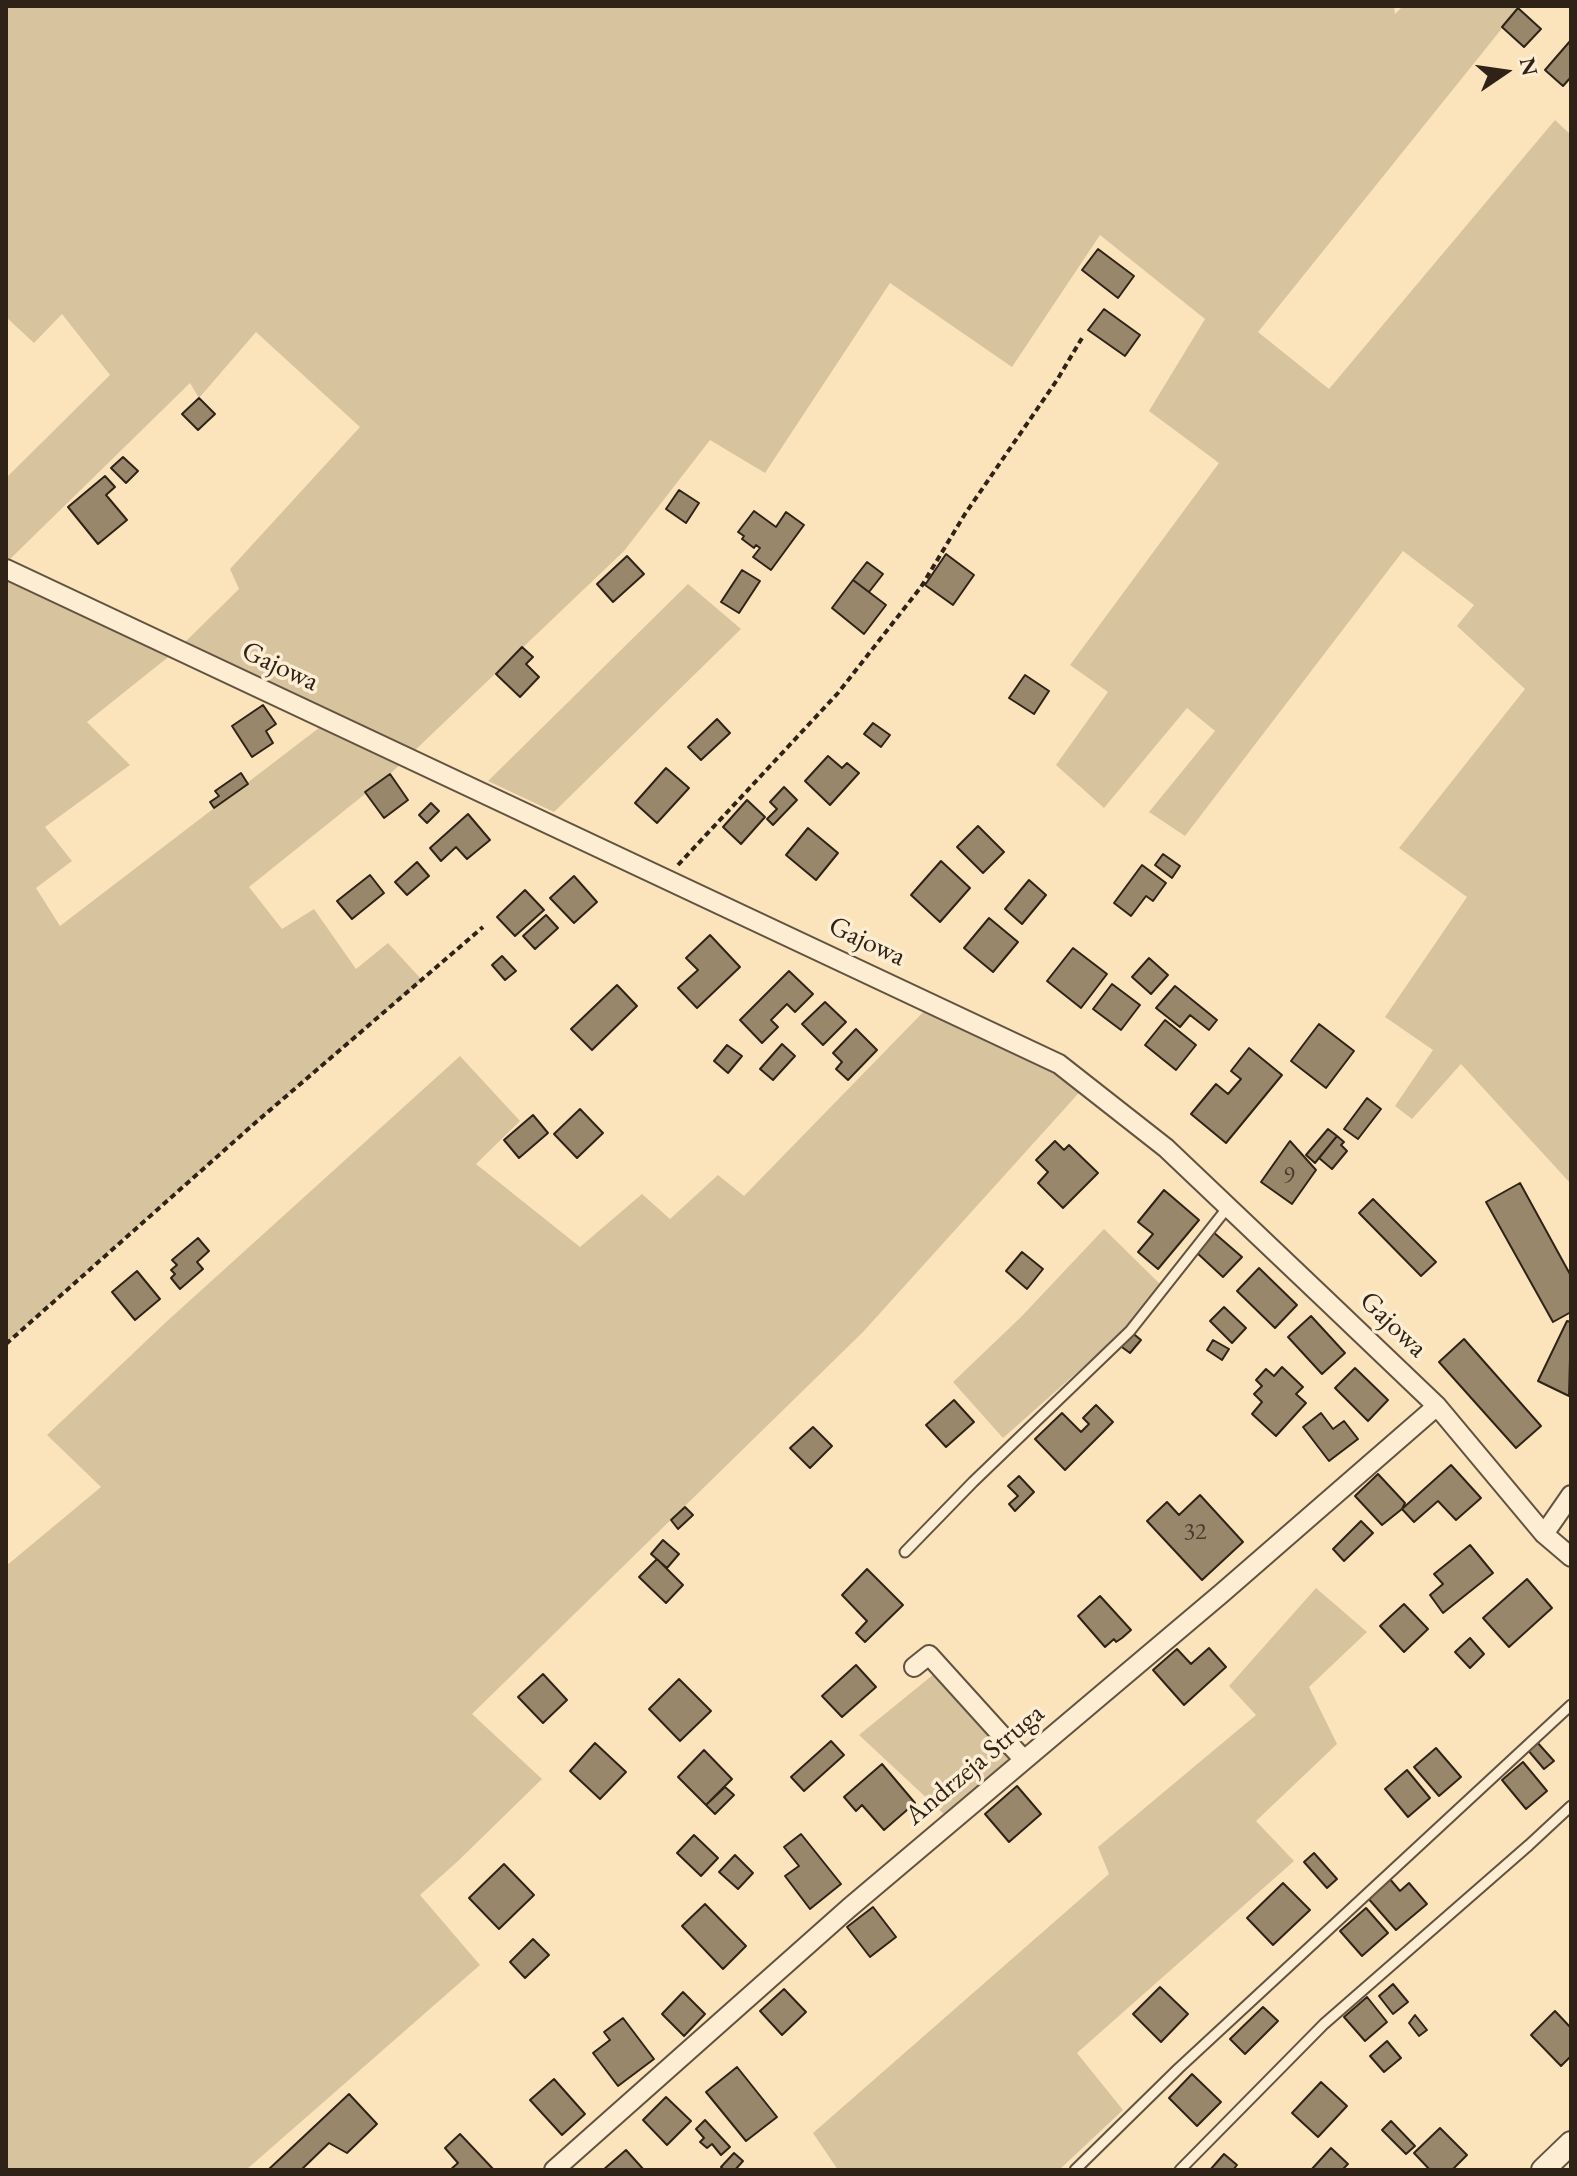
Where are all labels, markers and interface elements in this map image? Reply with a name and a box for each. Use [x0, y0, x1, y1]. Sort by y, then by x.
north arrow [1465, 32, 1545, 112]
text: N [1513, 55, 1545, 78]
street label: Gajowa [236, 635, 324, 699]
street label: Gajowa [823, 910, 911, 974]
house number: 9 [1283, 1162, 1295, 1190]
street label: Gajowa [1352, 1285, 1434, 1365]
house number: 32 [1183, 1518, 1207, 1546]
street label: Andrzeja Struga [899, 1697, 1051, 1833]

